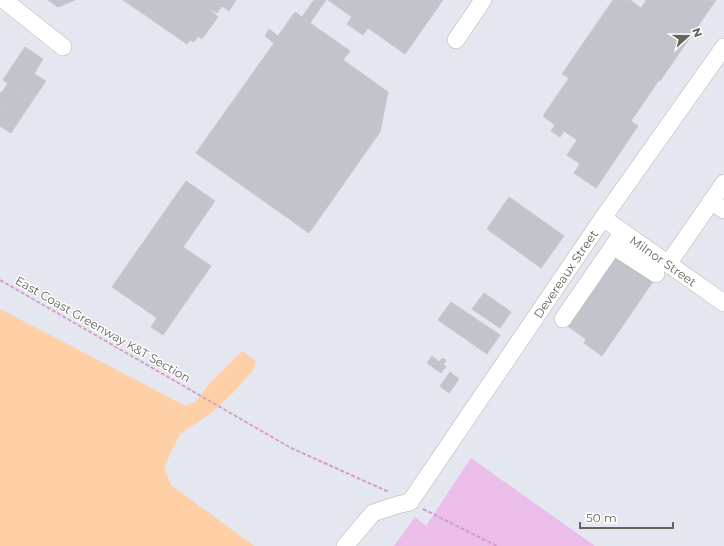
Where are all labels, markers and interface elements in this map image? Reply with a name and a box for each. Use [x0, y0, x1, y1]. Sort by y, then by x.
north arrow [668, 16, 708, 56]
text: N [689, 26, 705, 39]
street label: Devereaux Street [530, 227, 601, 321]
street label: Milnor Street [627, 232, 700, 289]
street label: East Coast Greenway K&T Section [13, 273, 193, 385]
scale bar [580, 504, 673, 530]
text: 50 m [586, 510, 617, 525]

